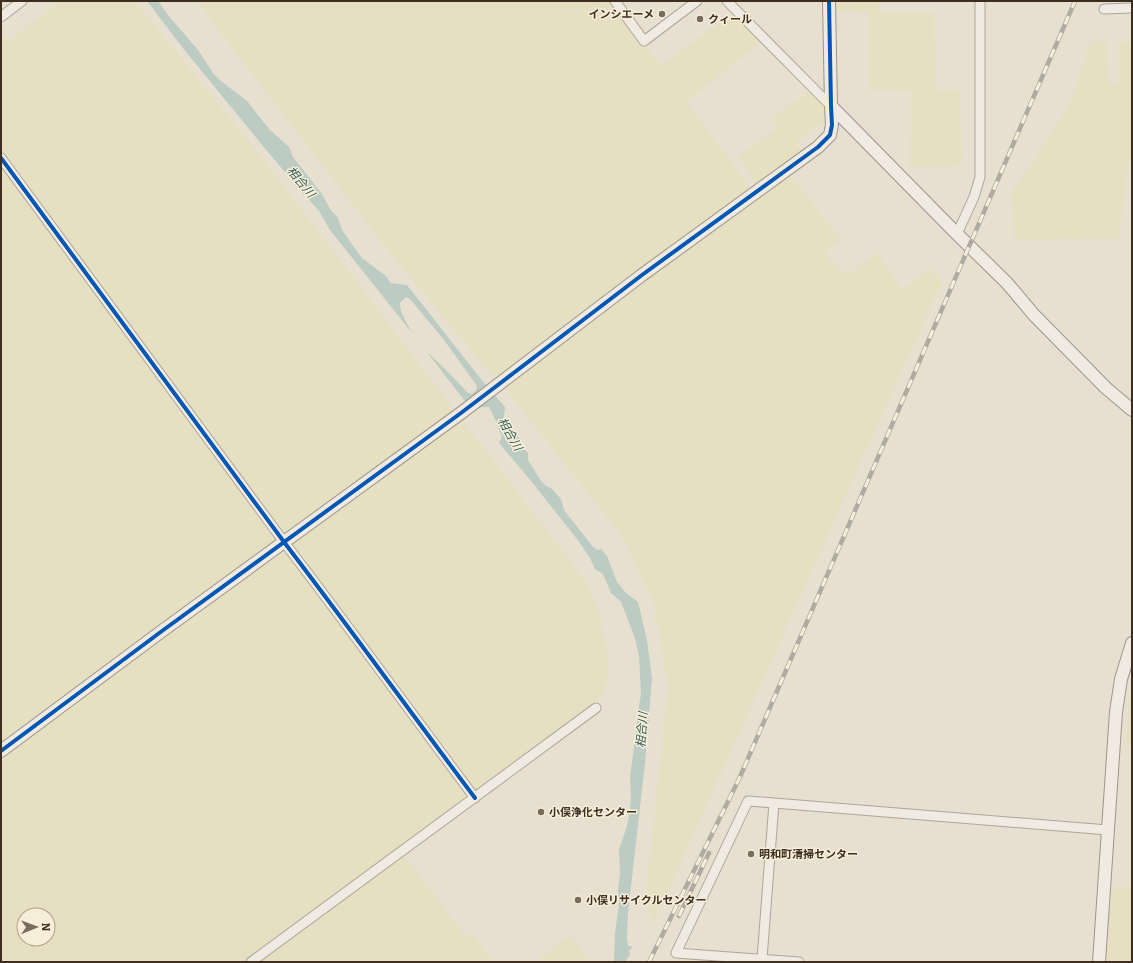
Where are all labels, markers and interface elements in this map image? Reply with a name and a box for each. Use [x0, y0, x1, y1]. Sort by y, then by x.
place label: インシエーメ [588, 8, 654, 21]
marker: インシエーメ [657, 9, 667, 19]
place label: クィール [708, 13, 752, 26]
marker: クィール [695, 14, 705, 24]
water label: 相合川 [284, 164, 319, 202]
water label: 相合川 [495, 415, 526, 455]
water label: 相合川 [634, 710, 650, 748]
place label: 小俣浄化センター [549, 806, 637, 819]
marker: 小俣浄化センター [536, 807, 546, 817]
place label: 明和町清掃センター [759, 848, 858, 861]
marker: 明和町清掃センター [746, 849, 756, 859]
place label: 小俣リサイクルセンター [586, 894, 706, 907]
marker: 小俣リサイクルセンター [573, 895, 583, 905]
north arrow [16, 907, 56, 947]
text: N [39, 922, 52, 932]

